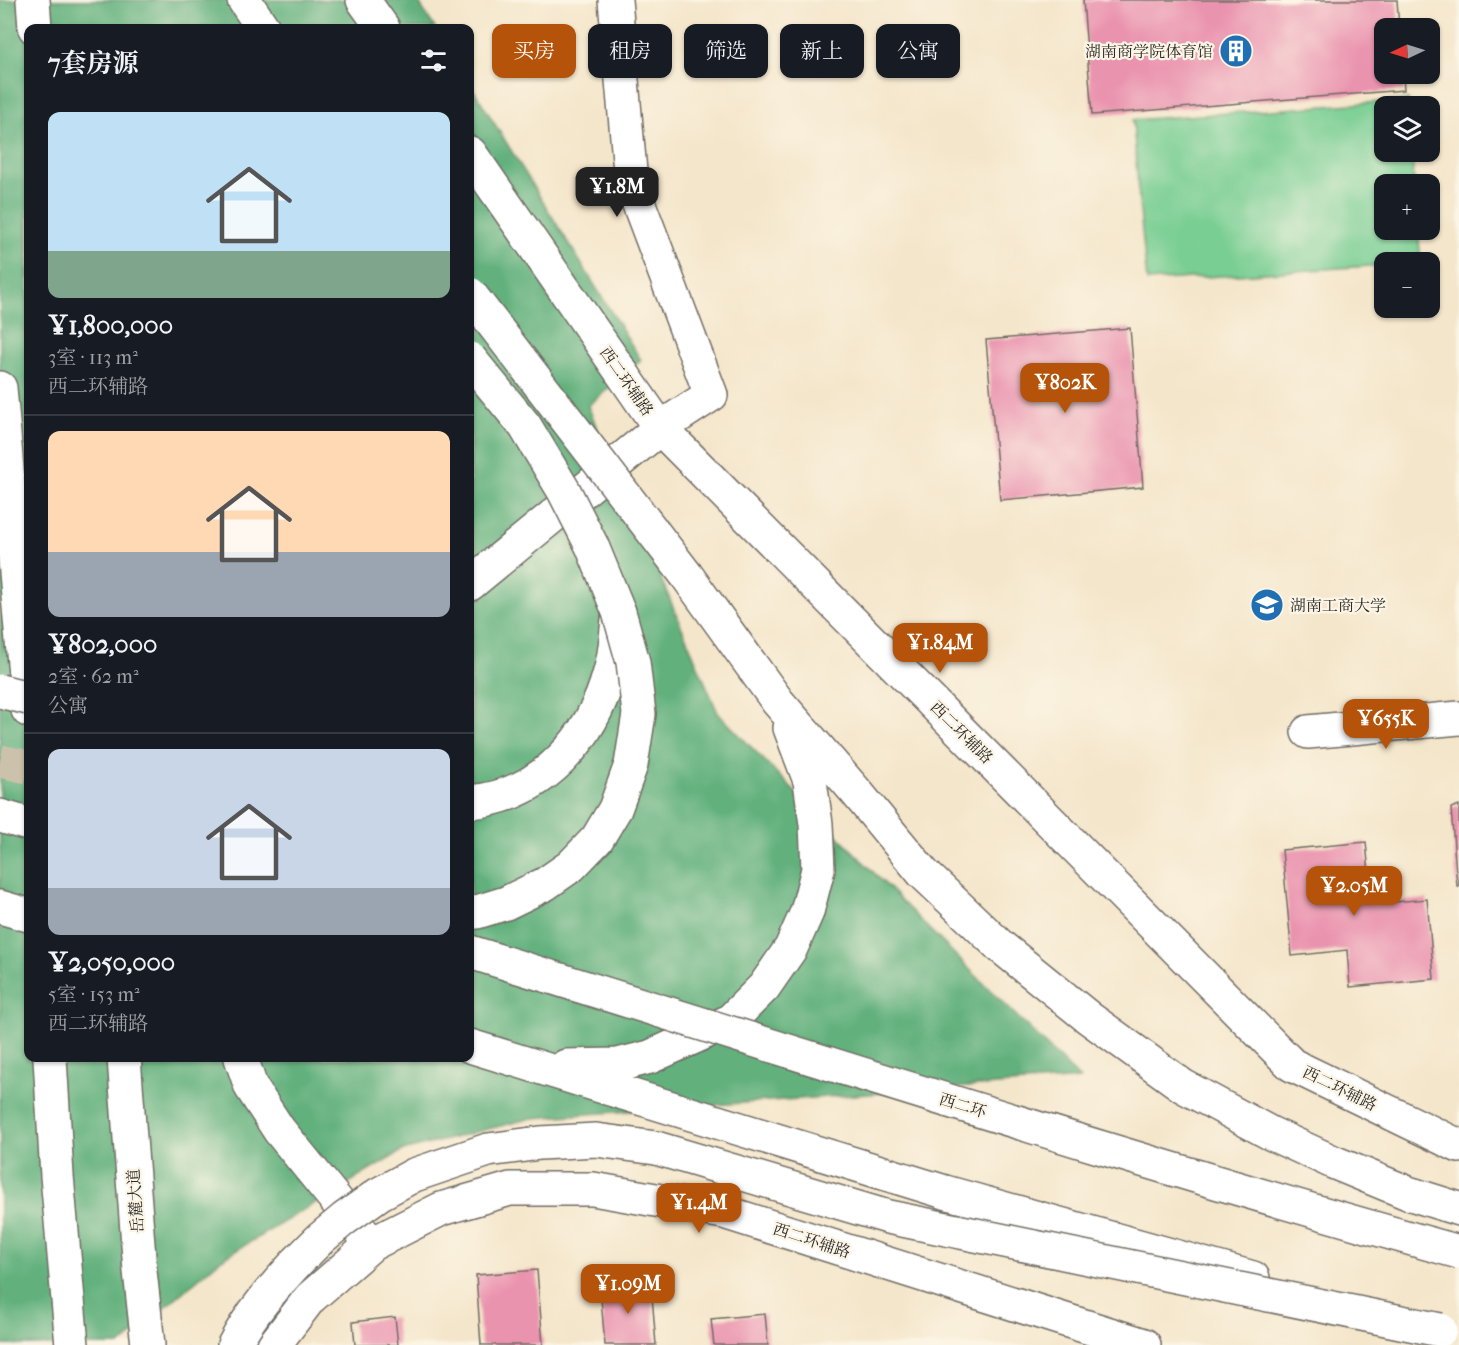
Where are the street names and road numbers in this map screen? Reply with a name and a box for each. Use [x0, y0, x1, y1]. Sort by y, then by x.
street label: 西二环辅路 [596, 343, 657, 420]
street label: 西二环辅路 [927, 697, 997, 767]
street label: 西二环辅路 [1300, 1062, 1380, 1115]
street label: 西二环 [937, 1089, 989, 1122]
street label: 岳麓大道 [124, 1168, 147, 1234]
street label: 西二环辅路 [771, 1219, 853, 1262]

